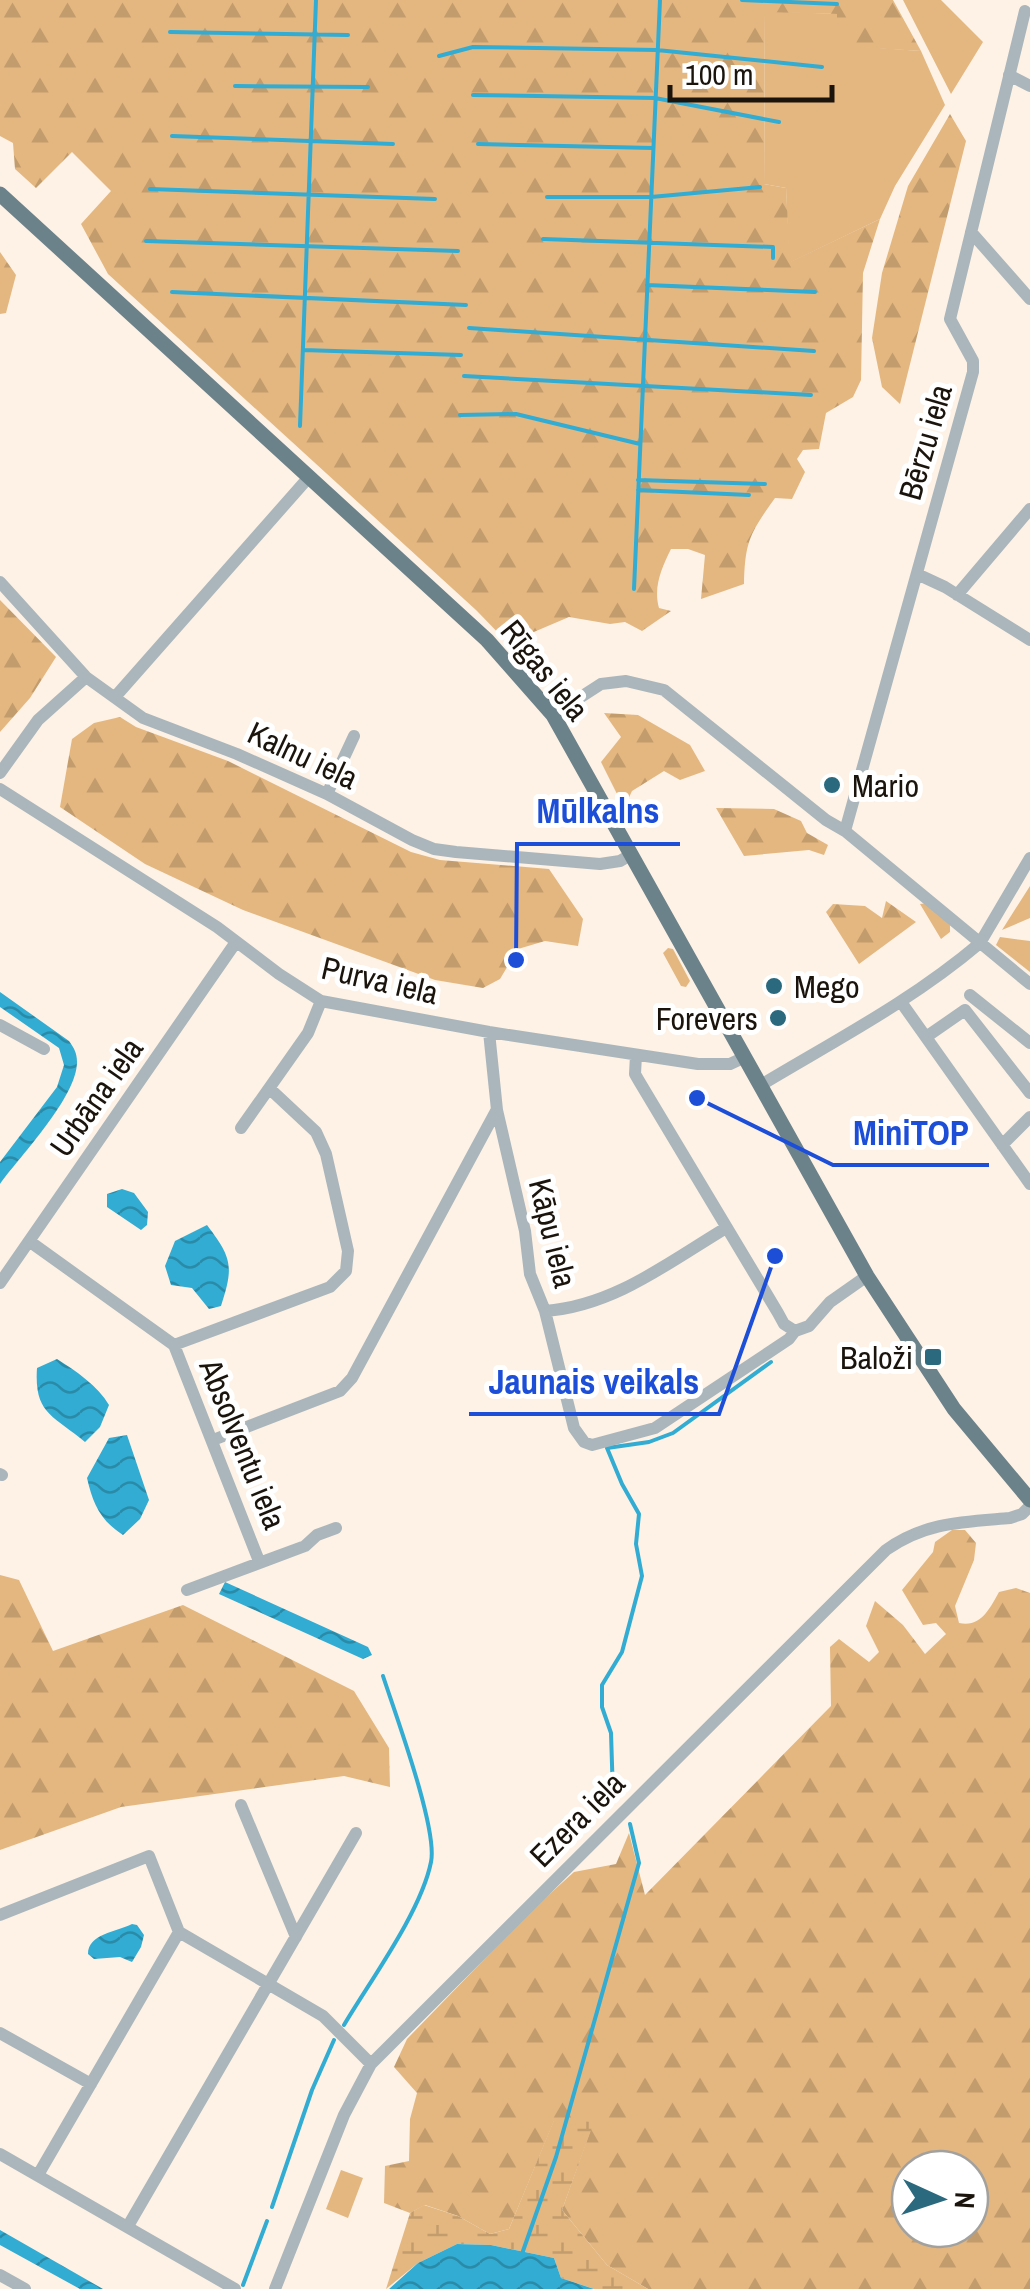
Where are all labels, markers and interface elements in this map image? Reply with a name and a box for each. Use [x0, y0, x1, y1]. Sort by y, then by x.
scale bar [670, 40, 832, 102]
text: 100 m [685, 54, 753, 94]
street label: Bērzu iela [888, 379, 962, 505]
street label: Rīgas iela [491, 611, 599, 730]
street label: Kalnu iela [241, 711, 365, 799]
place label: Mario [852, 764, 919, 807]
marker: Mario [821, 774, 843, 796]
callout: Mūlkalns [517, 779, 680, 844]
text: Mūlkalns [537, 787, 659, 834]
street label: Purva iela [318, 946, 443, 1014]
place label: Mego [794, 965, 860, 1008]
marker: Mego [763, 975, 785, 997]
place label: Forevers [656, 997, 758, 1040]
marker: Forevers [767, 1007, 789, 1029]
street label: Urbāna iela [39, 1029, 153, 1165]
callout: MiniTOP [833, 1100, 989, 1165]
text: MiniTOP [853, 1109, 969, 1156]
street label: Kāpu iela [519, 1174, 587, 1292]
place label: Baloži [840, 1336, 913, 1379]
marker: Baloži [922, 1346, 944, 1368]
callout: Jaunais veikals [469, 1349, 719, 1414]
street label: Absolventu iela [189, 1352, 297, 1536]
text: Jaunais veikals [489, 1358, 699, 1405]
street label: Ezera iela [520, 1762, 634, 1876]
north arrow [890, 2149, 990, 2249]
text: N [946, 2191, 984, 2210]

